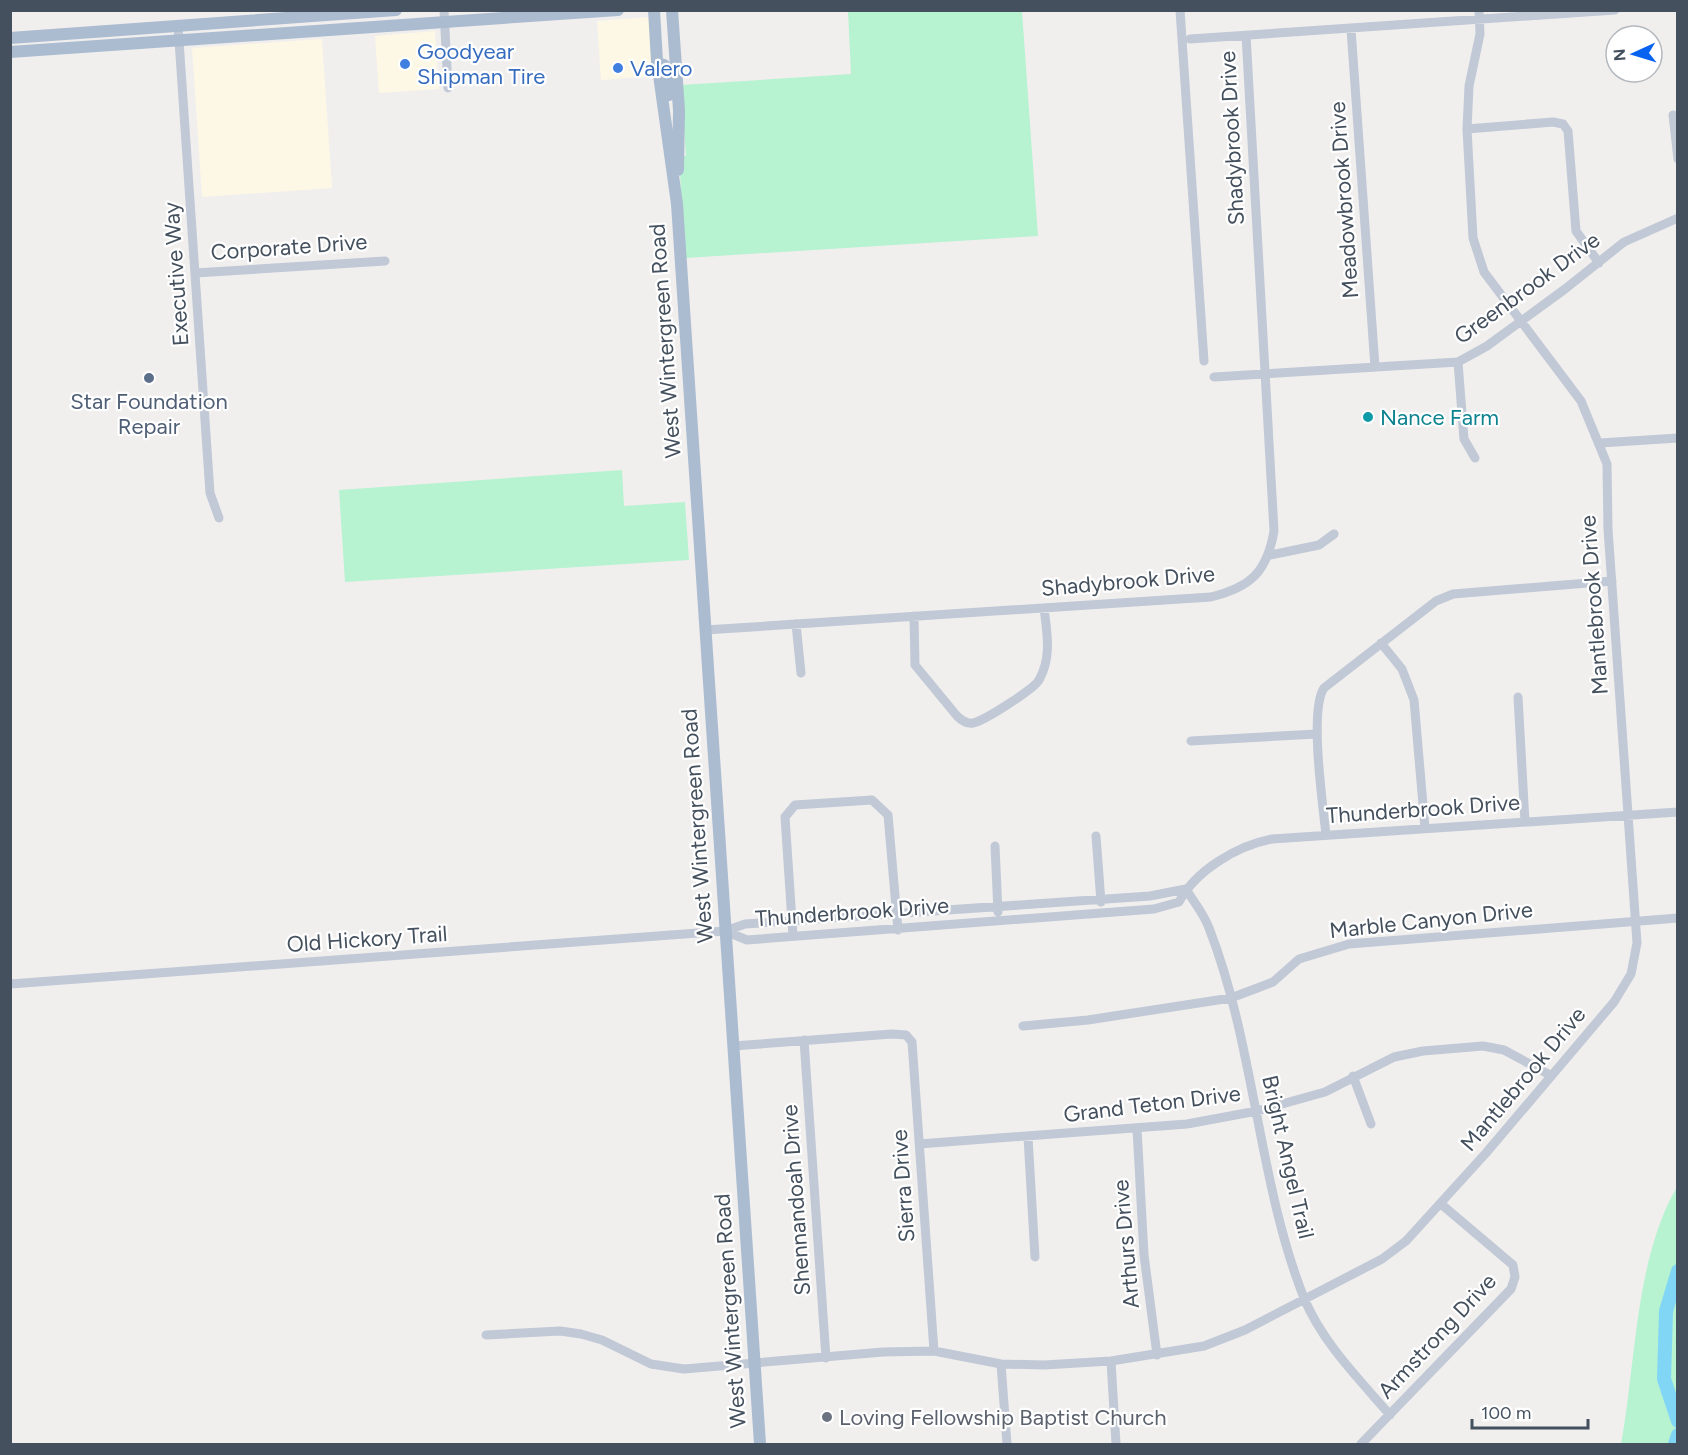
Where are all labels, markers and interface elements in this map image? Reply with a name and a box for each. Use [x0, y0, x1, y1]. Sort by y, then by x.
north arrow [1604, 24, 1664, 84]
place label: Goodyear Shipman Tire [417, 38, 545, 90]
text: N [1610, 48, 1629, 62]
street label: Shadybrook Drive [1214, 50, 1250, 226]
place label: Valero [630, 55, 693, 82]
marker: Goodyear Shipman Tire [398, 57, 412, 71]
marker: Valero [611, 61, 625, 75]
street label: Meadowbrook Drive [1324, 101, 1364, 299]
street label: Executive Way [157, 201, 195, 347]
street label: West Wintergreen Road [643, 223, 687, 459]
street label: Greenbrook Drive [1449, 226, 1605, 350]
street label: Corporate Drive [210, 228, 368, 266]
marker: Star Foundation Repair [142, 371, 156, 385]
place label: Star Foundation Repair [70, 388, 228, 440]
place label: Nance Farm [1380, 404, 1499, 431]
marker: Nance Farm [1361, 410, 1375, 424]
street label: Mantlebrook Drive [1574, 514, 1614, 696]
street label: Shadybrook Drive [1040, 560, 1216, 602]
street label: West Wintergreen Road [675, 708, 719, 944]
street label: Thunderbrook Drive [1325, 789, 1521, 829]
street label: Thunderbrook Drive [754, 892, 950, 932]
street label: Marble Canyon Drive [1328, 896, 1534, 944]
street label: Old Hickory Trail [286, 920, 448, 958]
street label: Mantlebrook Drive [1455, 1001, 1591, 1157]
street label: Bright Angel Trail [1256, 1073, 1320, 1241]
street label: Grand Teton Drive [1062, 1080, 1242, 1128]
street label: Shennandoah Drive [776, 1104, 816, 1296]
street label: Sierra Drive [886, 1129, 920, 1243]
street label: Arthurs Drive [1107, 1178, 1145, 1310]
street label: West Wintergreen Road [708, 1193, 752, 1429]
street label: Armstrong Drive [1372, 1268, 1502, 1404]
scale bar [1472, 1392, 1588, 1430]
text: 100 m [1481, 1402, 1531, 1424]
place label: Loving Fellowship Baptist Church [839, 1404, 1166, 1431]
marker: Loving Fellowship Baptist Church [820, 1410, 834, 1424]

